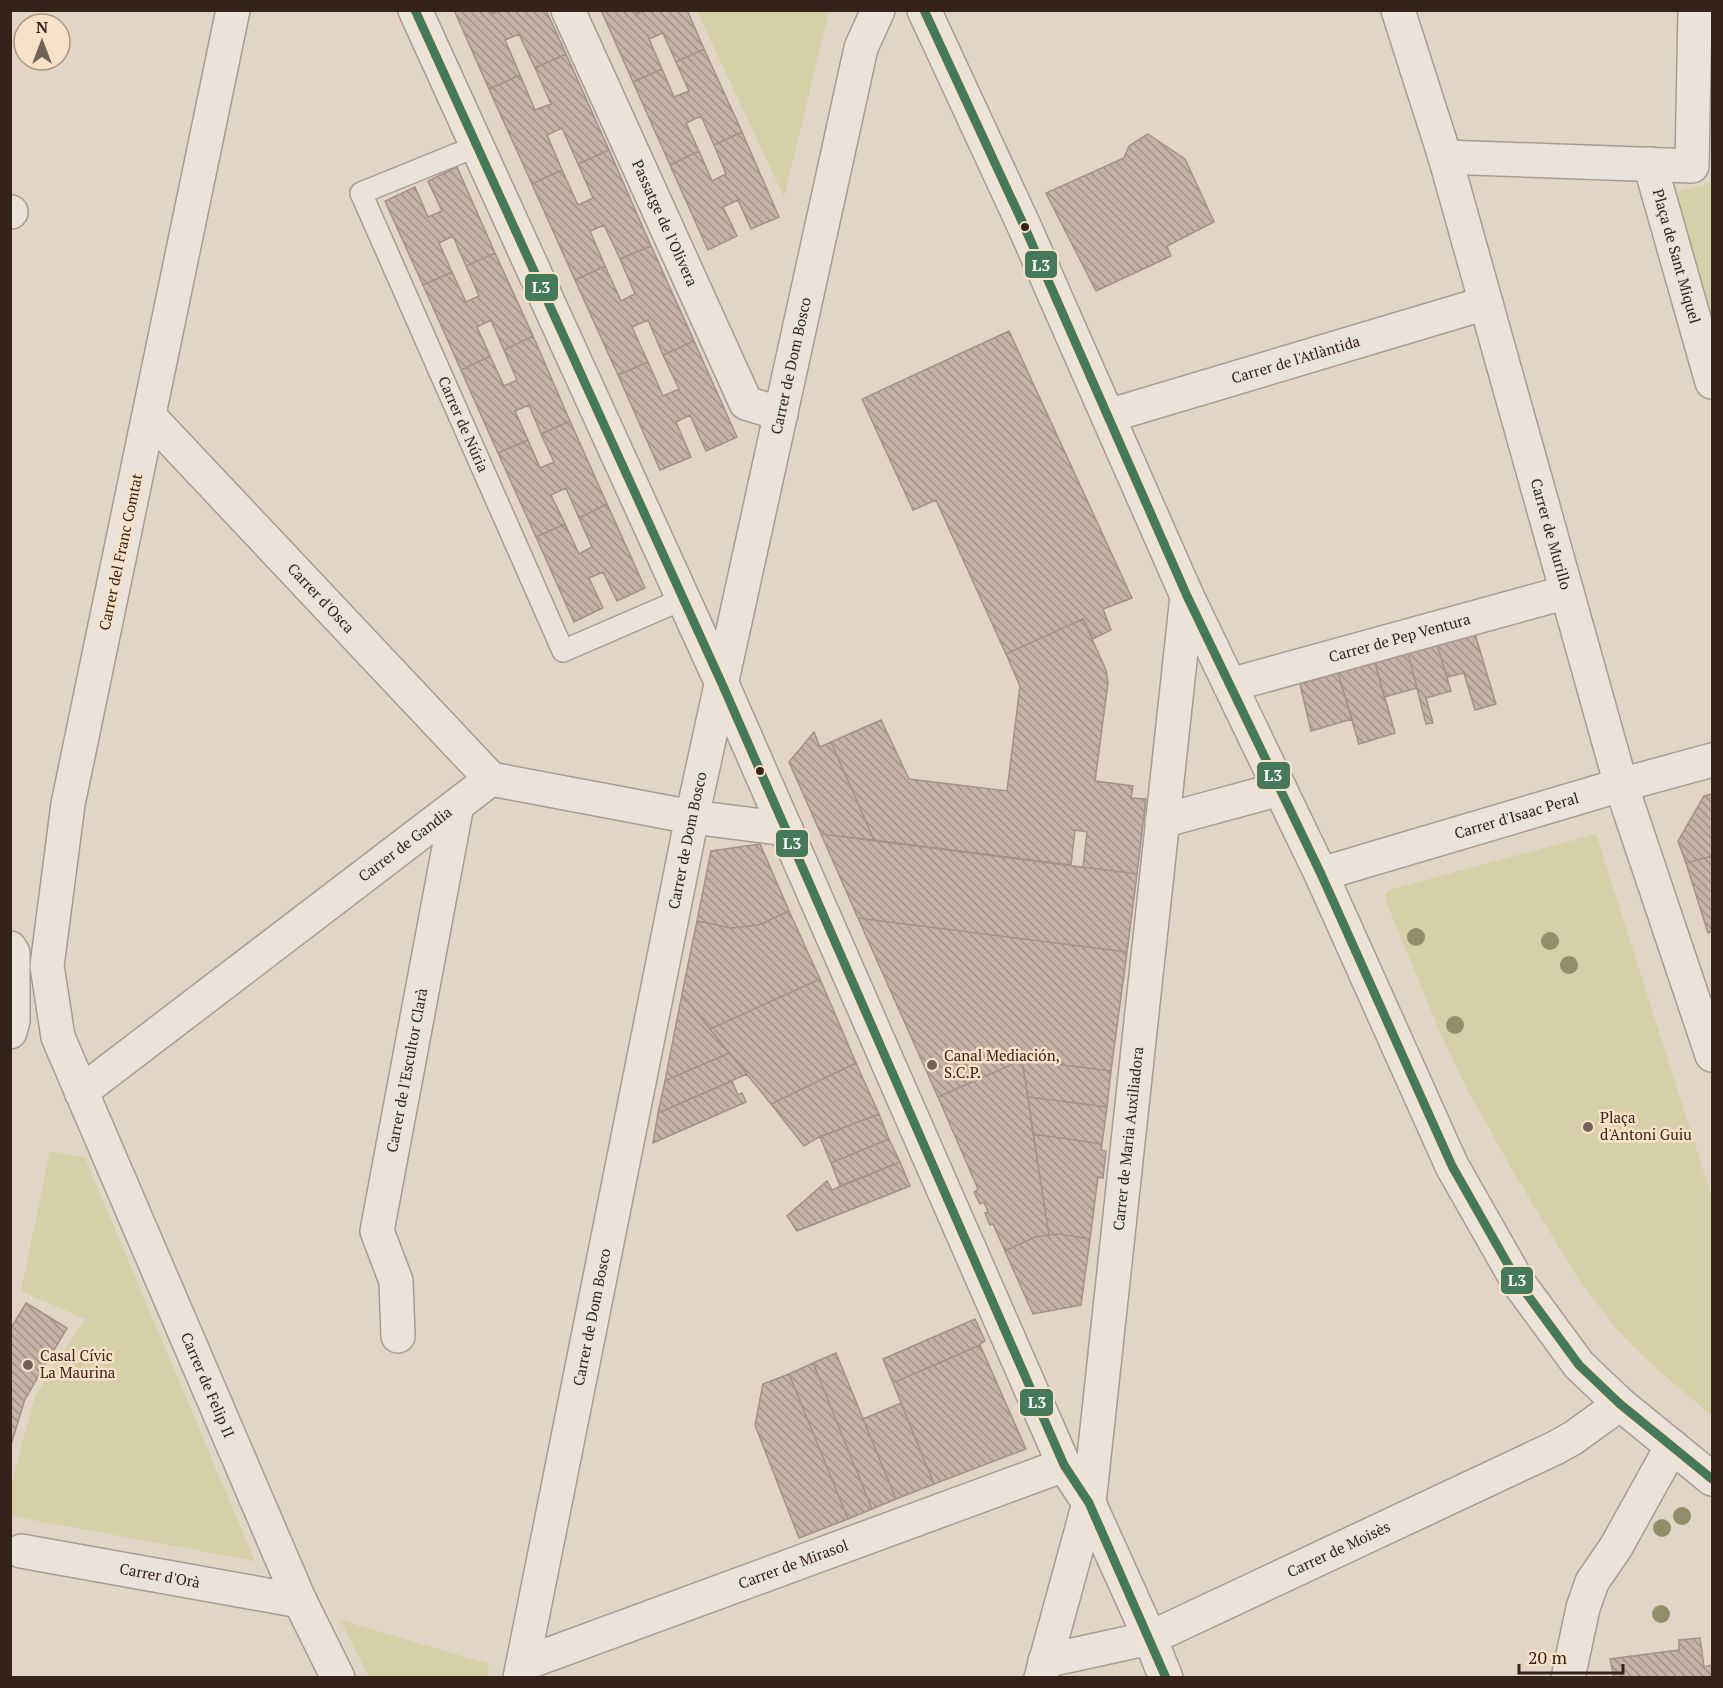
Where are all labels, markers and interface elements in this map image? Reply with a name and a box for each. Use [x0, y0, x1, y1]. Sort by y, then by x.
north arrow [12, 12, 72, 72]
text: N [36, 16, 48, 38]
street label: Passatge de l'Olivera [628, 156, 703, 290]
street label: Plaça de Sant Miquel [1649, 186, 1706, 326]
unlabelled marker [1019, 221, 1031, 233]
line badge: L3 [1024, 250, 1058, 279]
text: L3 [1032, 254, 1050, 276]
line badge: L3 [524, 273, 559, 302]
text: L3 [532, 276, 550, 298]
street label: Carrer de Dom Bosco [765, 295, 815, 436]
street label: Carrer de l'Atlàntida [1229, 330, 1363, 388]
street label: Carrer de Núria [434, 373, 494, 475]
street label: Carrer del Franc Comtat [94, 471, 147, 632]
street label: Carrer de Murillo [1527, 476, 1577, 592]
street label: Carrer d'Osca [284, 558, 360, 637]
street label: Carrer de Pep Ventura [1326, 608, 1473, 666]
line badge: L3 [1256, 761, 1291, 790]
text: L3 [1264, 764, 1282, 786]
unlabelled marker [754, 765, 766, 777]
street label: Carrer de Dom Bosco [663, 770, 711, 911]
street label: Carrer d'Isaac Peral [1452, 787, 1581, 843]
street label: Carrer de Gandia [354, 801, 456, 886]
line badge: L3 [775, 829, 809, 858]
text: L3 [783, 832, 801, 854]
street label: Carrer de l'Escultor Clarà [381, 986, 431, 1154]
place label: Canal Mediación, S.C.P. [944, 1045, 1060, 1082]
street label: Carrer de Maria Auxiliadora [1108, 1045, 1147, 1231]
marker: Canal Mediación, S.C.P. [925, 1058, 939, 1072]
place label: Plaça d'Antoni Guiu [1600, 1107, 1692, 1144]
marker: Plaça d'Antoni Guiu [1581, 1120, 1595, 1134]
street label: Carrer de Dom Bosco [568, 1246, 615, 1387]
line badge: L3 [1500, 1266, 1534, 1295]
text: L3 [1508, 1269, 1526, 1291]
street label: Carrer de Felip II [177, 1329, 240, 1440]
place label: Casal Cívic La Maurina [40, 1345, 116, 1382]
marker: Casal Cívic La Maurina [21, 1358, 35, 1372]
line badge: L3 [1019, 1388, 1054, 1417]
text: L3 [1028, 1391, 1046, 1413]
street label: Carrer de Moisès [1284, 1516, 1393, 1581]
street label: Carrer de Mirasol [735, 1534, 851, 1593]
street label: Carrer d'Orà [118, 1558, 202, 1592]
scale bar [1519, 1637, 1622, 1675]
text: 20 m [1528, 1645, 1568, 1669]

